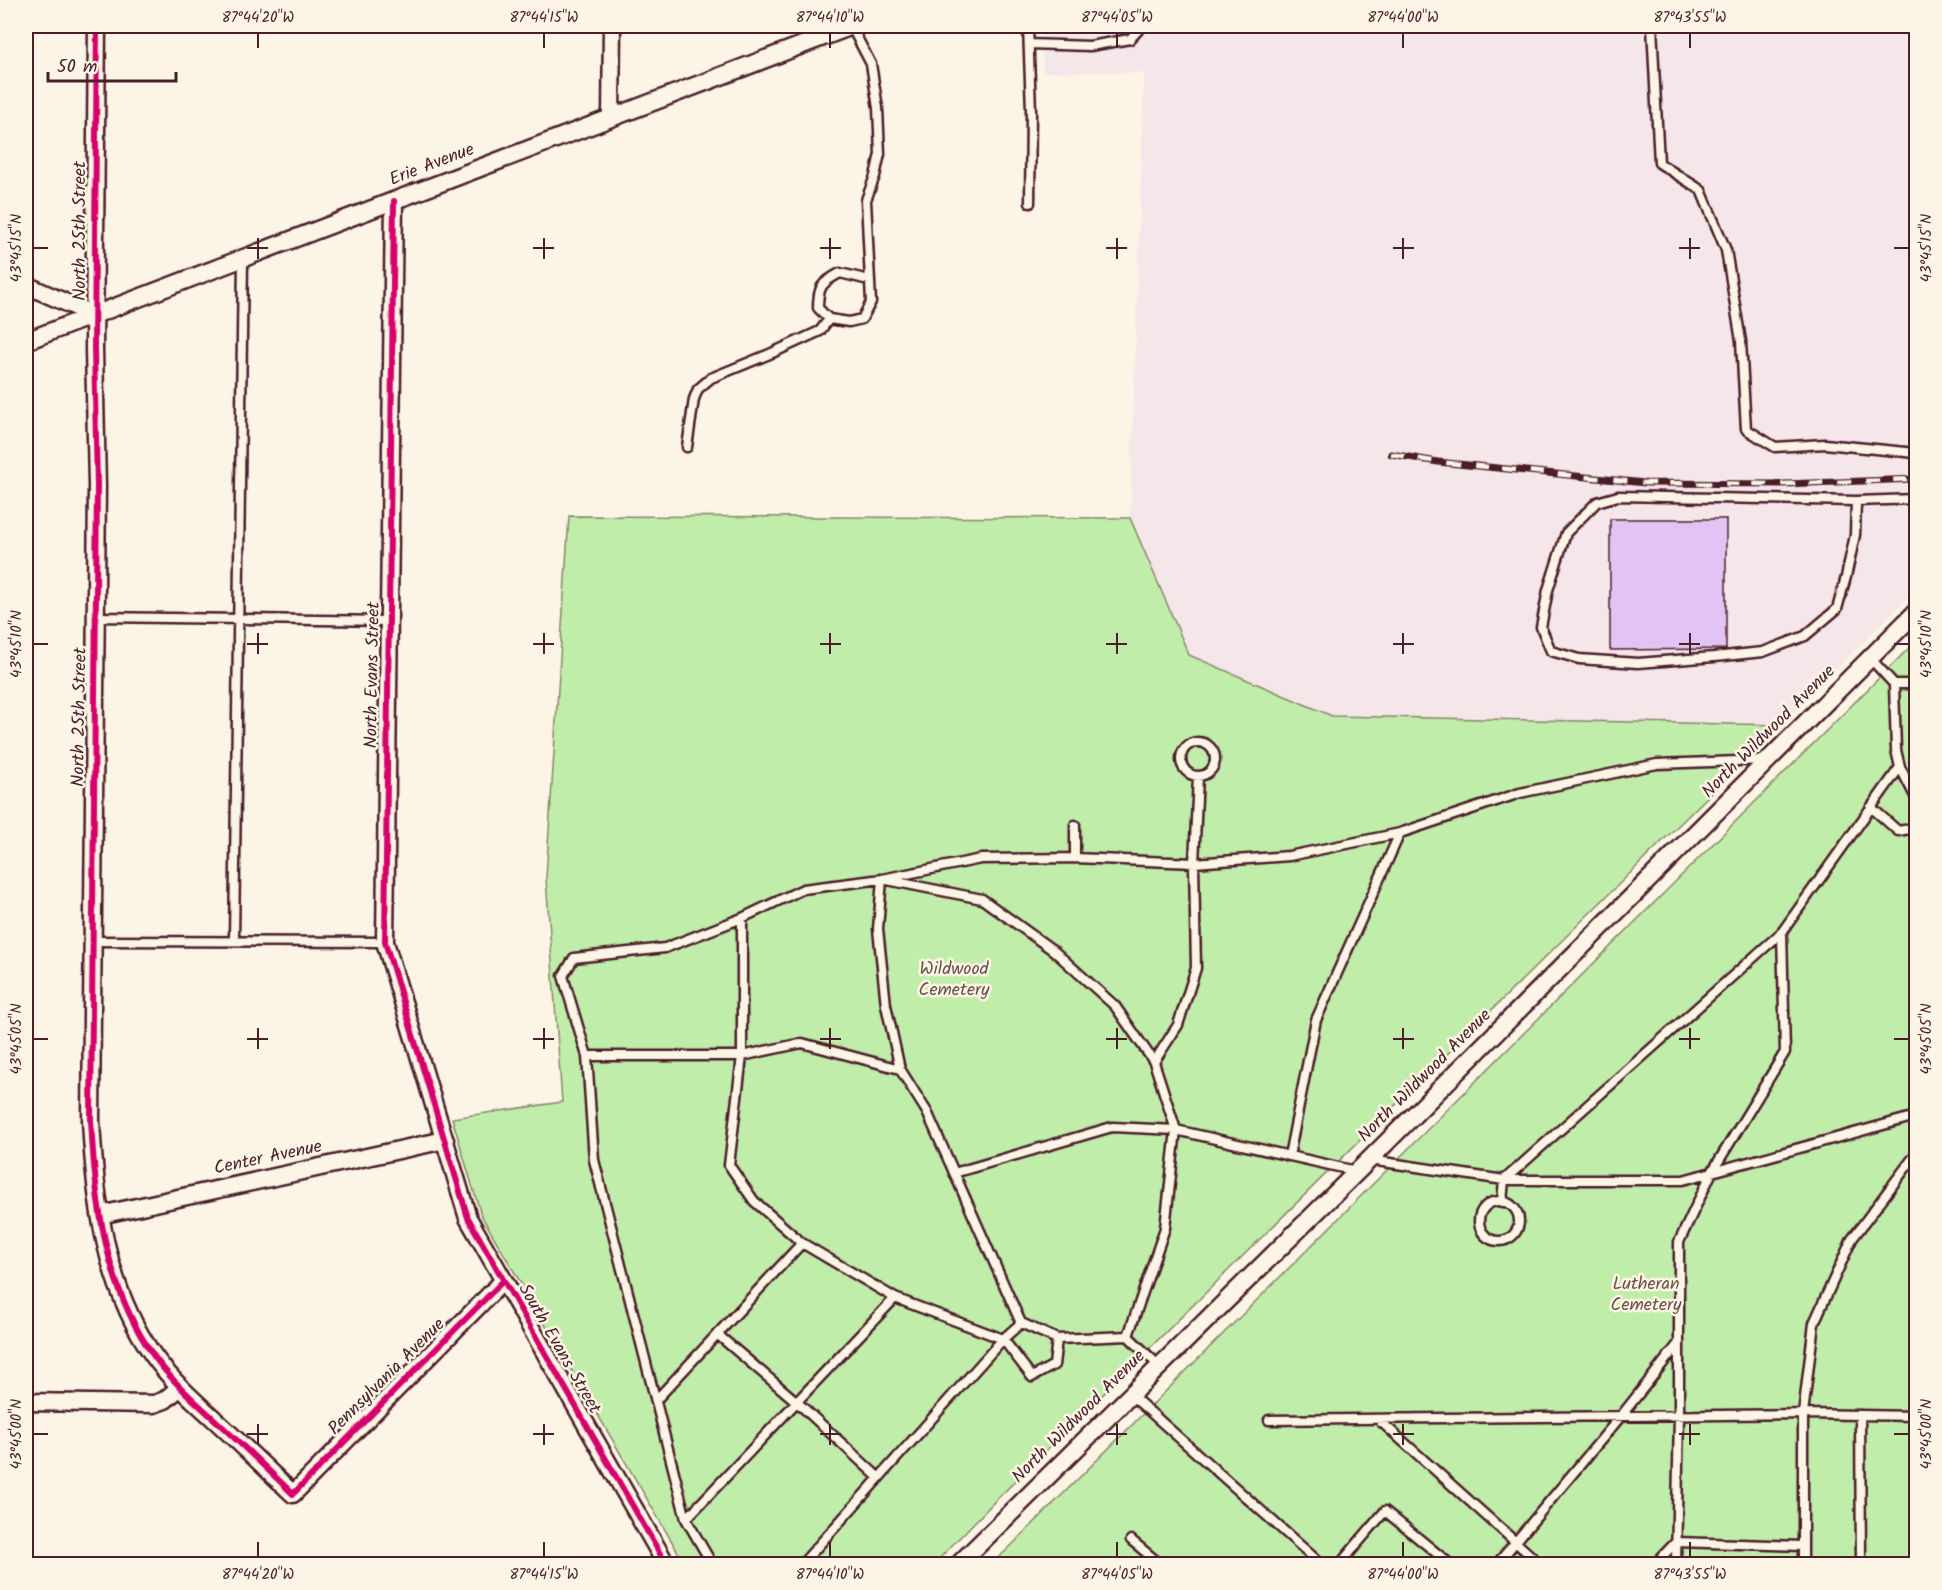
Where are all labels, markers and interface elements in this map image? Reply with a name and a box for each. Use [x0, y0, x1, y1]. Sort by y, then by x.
text: 87°44'20"W [222, 6, 295, 30]
text: 87°44'15"W [509, 6, 579, 30]
text: 87°44'10"W [796, 6, 865, 30]
text: 87°44'05"W [1081, 6, 1153, 30]
text: 87°44'00"W [1367, 6, 1439, 30]
text: 87°43'55"W [1654, 6, 1727, 30]
scale bar [48, 45, 176, 83]
text: 50 m [57, 53, 97, 82]
street label: Erie Avenue [385, 135, 479, 195]
street label: North 25th Street [66, 160, 95, 301]
text: 43°45'15"N [5, 214, 29, 282]
text: 43°45'15"N [1915, 214, 1939, 282]
street label: North Evans Street [357, 600, 389, 749]
text: 43°45'10"N [5, 610, 29, 678]
text: 43°45'10"N [1915, 610, 1939, 678]
street label: North 25th Street [64, 646, 96, 787]
street label: North Wildwood Avenue [1695, 658, 1843, 806]
park label: Wildwood Cemetery [919, 955, 990, 1005]
street label: North Wildwood Avenue [1351, 1002, 1499, 1150]
text: 43°45'05"N [5, 1003, 29, 1075]
text: 43°45'05"N [1915, 1003, 1939, 1075]
street label: Center Avenue [211, 1132, 325, 1184]
park label: Lutheran Cemetery [1611, 1270, 1682, 1320]
street label: South Evans Street [510, 1278, 609, 1421]
street label: Pennsylvania Avenue [322, 1312, 452, 1442]
street label: North Wildwood Avenue [1005, 1343, 1153, 1491]
text: 43°45'00"N [5, 1399, 29, 1469]
text: 43°45'00"N [1915, 1399, 1939, 1469]
text: 87°44'20"W [222, 1563, 295, 1587]
text: 87°44'15"W [509, 1563, 579, 1587]
text: 87°44'10"W [796, 1563, 865, 1587]
text: 87°44'05"W [1081, 1563, 1153, 1587]
text: 87°44'00"W [1367, 1563, 1439, 1587]
text: 87°43'55"W [1654, 1563, 1727, 1587]

